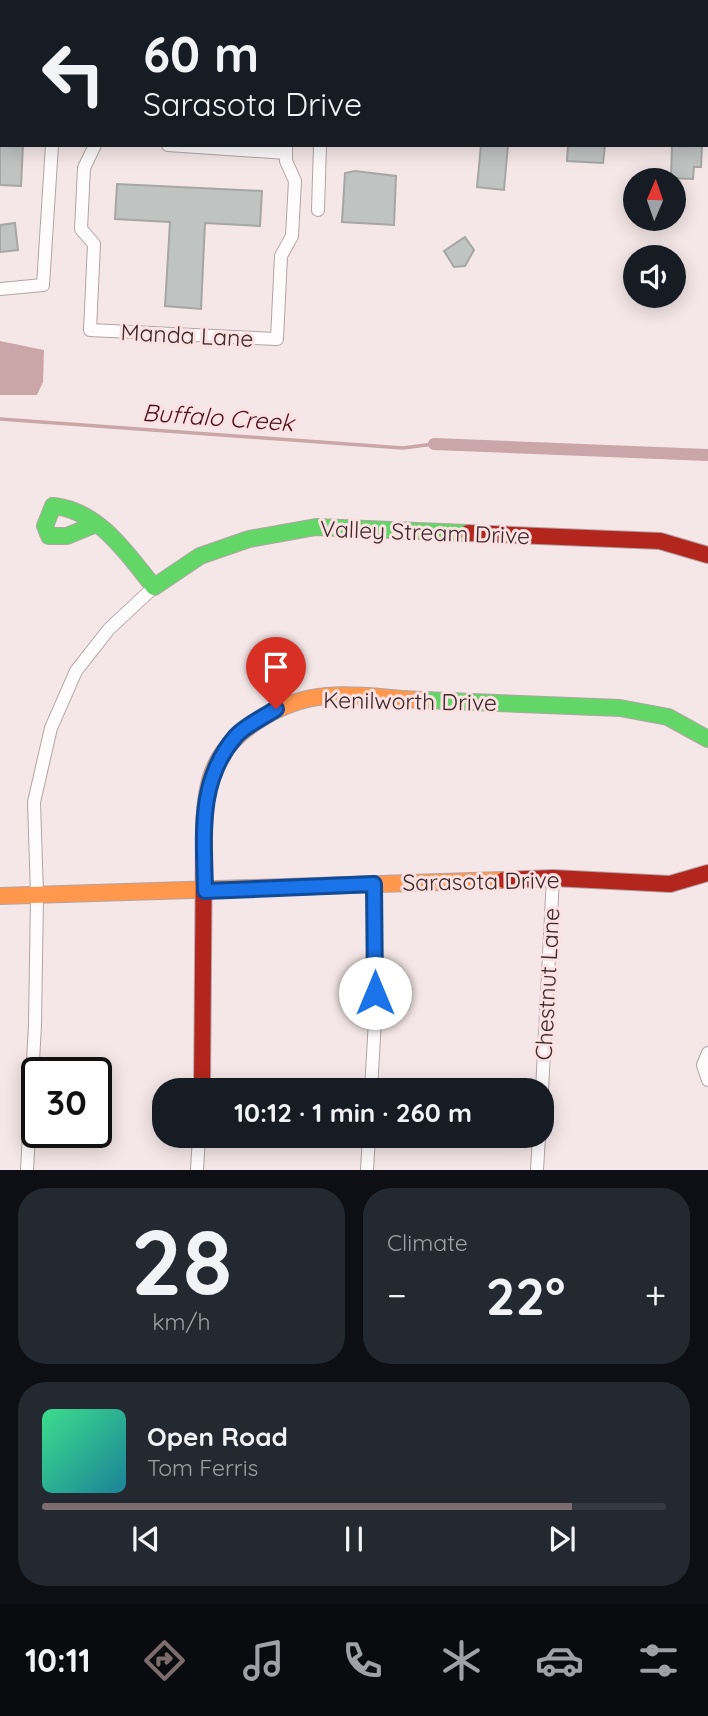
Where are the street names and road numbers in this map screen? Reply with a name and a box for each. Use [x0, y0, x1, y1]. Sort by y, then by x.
street label: Manda Lane [120, 317, 254, 353]
street label: Valley Stream Drive [319, 514, 531, 550]
street label: Kenilworth Drive [323, 685, 497, 717]
street label: Sarasota Drive [402, 865, 560, 897]
street label: Chestnut Lane [529, 907, 565, 1061]

